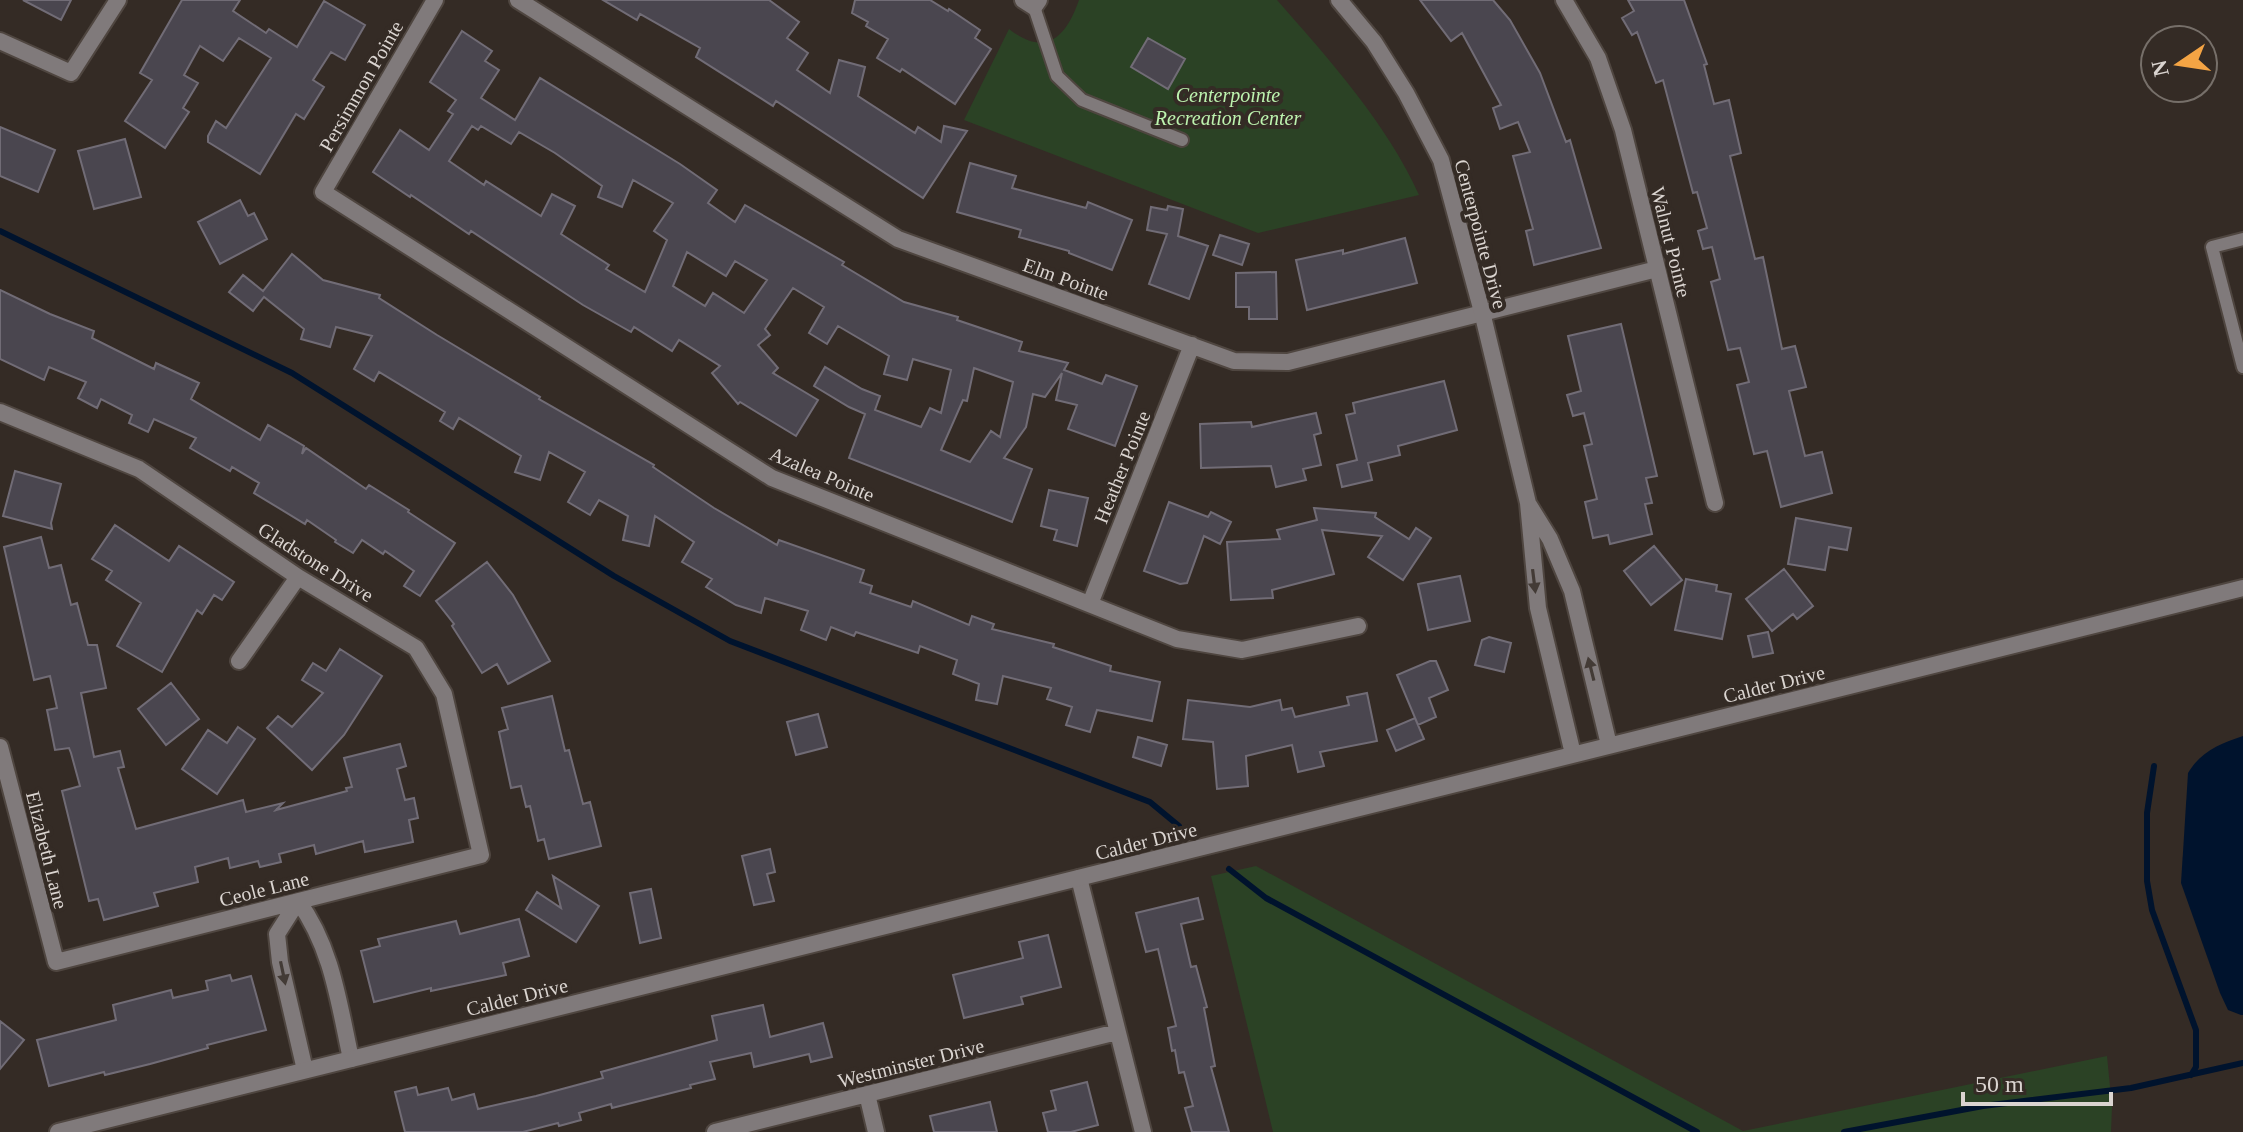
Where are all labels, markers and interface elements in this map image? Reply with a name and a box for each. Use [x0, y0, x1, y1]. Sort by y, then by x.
street label: Persimmon Pointe [315, 17, 407, 155]
north arrow [2139, 24, 2219, 104]
text: N [2146, 58, 2174, 79]
park label: Centerpointe Recreation Center [1154, 84, 1301, 129]
street label: Centerpointe Drive [1450, 157, 1512, 312]
street label: Walnut Pointe [1647, 184, 1695, 300]
street label: Elm Pointe [1020, 253, 1112, 305]
street label: Heather Pointe [1089, 407, 1155, 526]
street label: Azalea Pointe [766, 442, 878, 506]
street label: Gladstone Drive [254, 518, 378, 606]
one-way arrow [1528, 569, 1541, 594]
one-way arrow [1584, 657, 1596, 682]
street label: Calder Drive [1721, 661, 1827, 707]
street label: Elizabeth Lane [22, 789, 72, 911]
street label: Calder Drive [1093, 818, 1199, 864]
street label: Ceole Lane [217, 867, 311, 911]
one-way arrow [277, 960, 290, 985]
street label: Calder Drive [464, 974, 570, 1020]
street label: Westminster Drive [836, 1034, 987, 1092]
scale bar [1963, 1056, 2111, 1106]
text: 50 m [1975, 1071, 2024, 1097]

